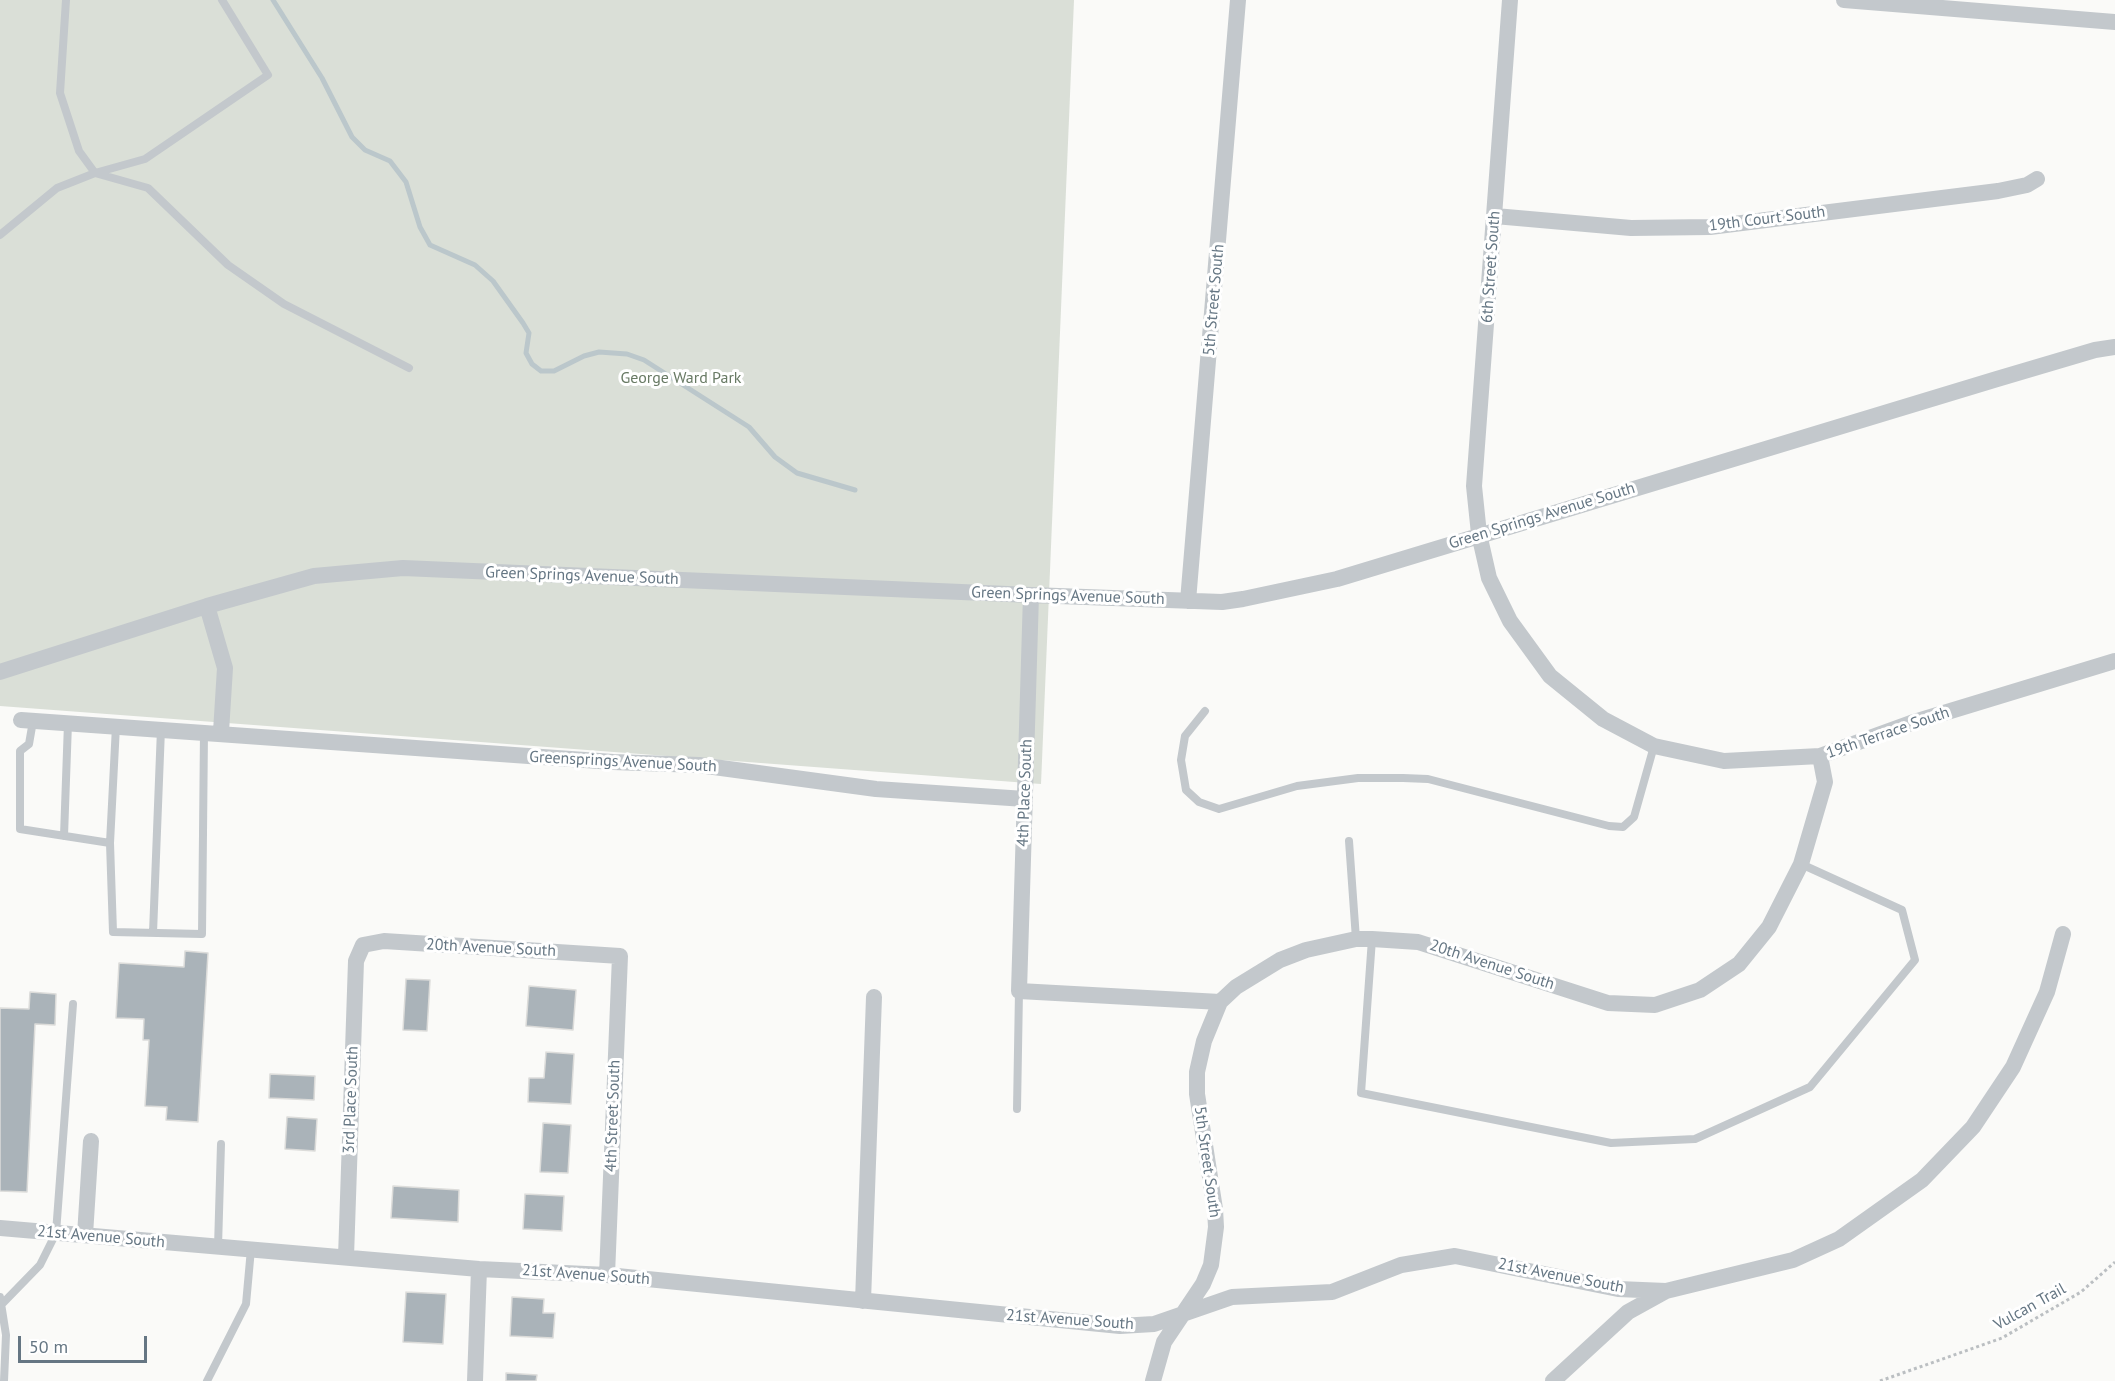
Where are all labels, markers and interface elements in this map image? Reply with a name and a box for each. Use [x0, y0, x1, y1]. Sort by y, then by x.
street label: 19th Court South [1708, 202, 1826, 236]
street label: 6th Street South [1478, 210, 1504, 324]
street label: 5th Street South [1200, 243, 1228, 357]
park label: George Ward Park [620, 368, 742, 388]
street label: Green Springs Avenue South [1447, 479, 1637, 553]
street label: Green Springs Avenue South [485, 563, 679, 589]
street label: Green Springs Avenue South [971, 583, 1165, 609]
street label: 19th Terrace South [1824, 703, 1952, 763]
street label: 4th Place South [1014, 739, 1036, 847]
street label: Greensprings Avenue South [529, 748, 717, 776]
street label: 20th Avenue South [426, 935, 556, 961]
street label: 20th Avenue South [1427, 936, 1557, 994]
street label: 3rd Place South [340, 1046, 362, 1154]
street label: 4th Street South [601, 1060, 625, 1172]
street label: 5th Street South [1190, 1105, 1224, 1219]
street label: 21st Avenue South [36, 1222, 166, 1252]
street label: 21st Avenue South [1496, 1254, 1626, 1298]
street label: 21st Avenue South [521, 1261, 651, 1289]
street label: Vulcan Trail [1991, 1279, 2069, 1335]
street label: 21st Avenue South [1005, 1306, 1135, 1334]
scale bar [21, 1324, 150, 1362]
text: 50 m [29, 1335, 68, 1358]

